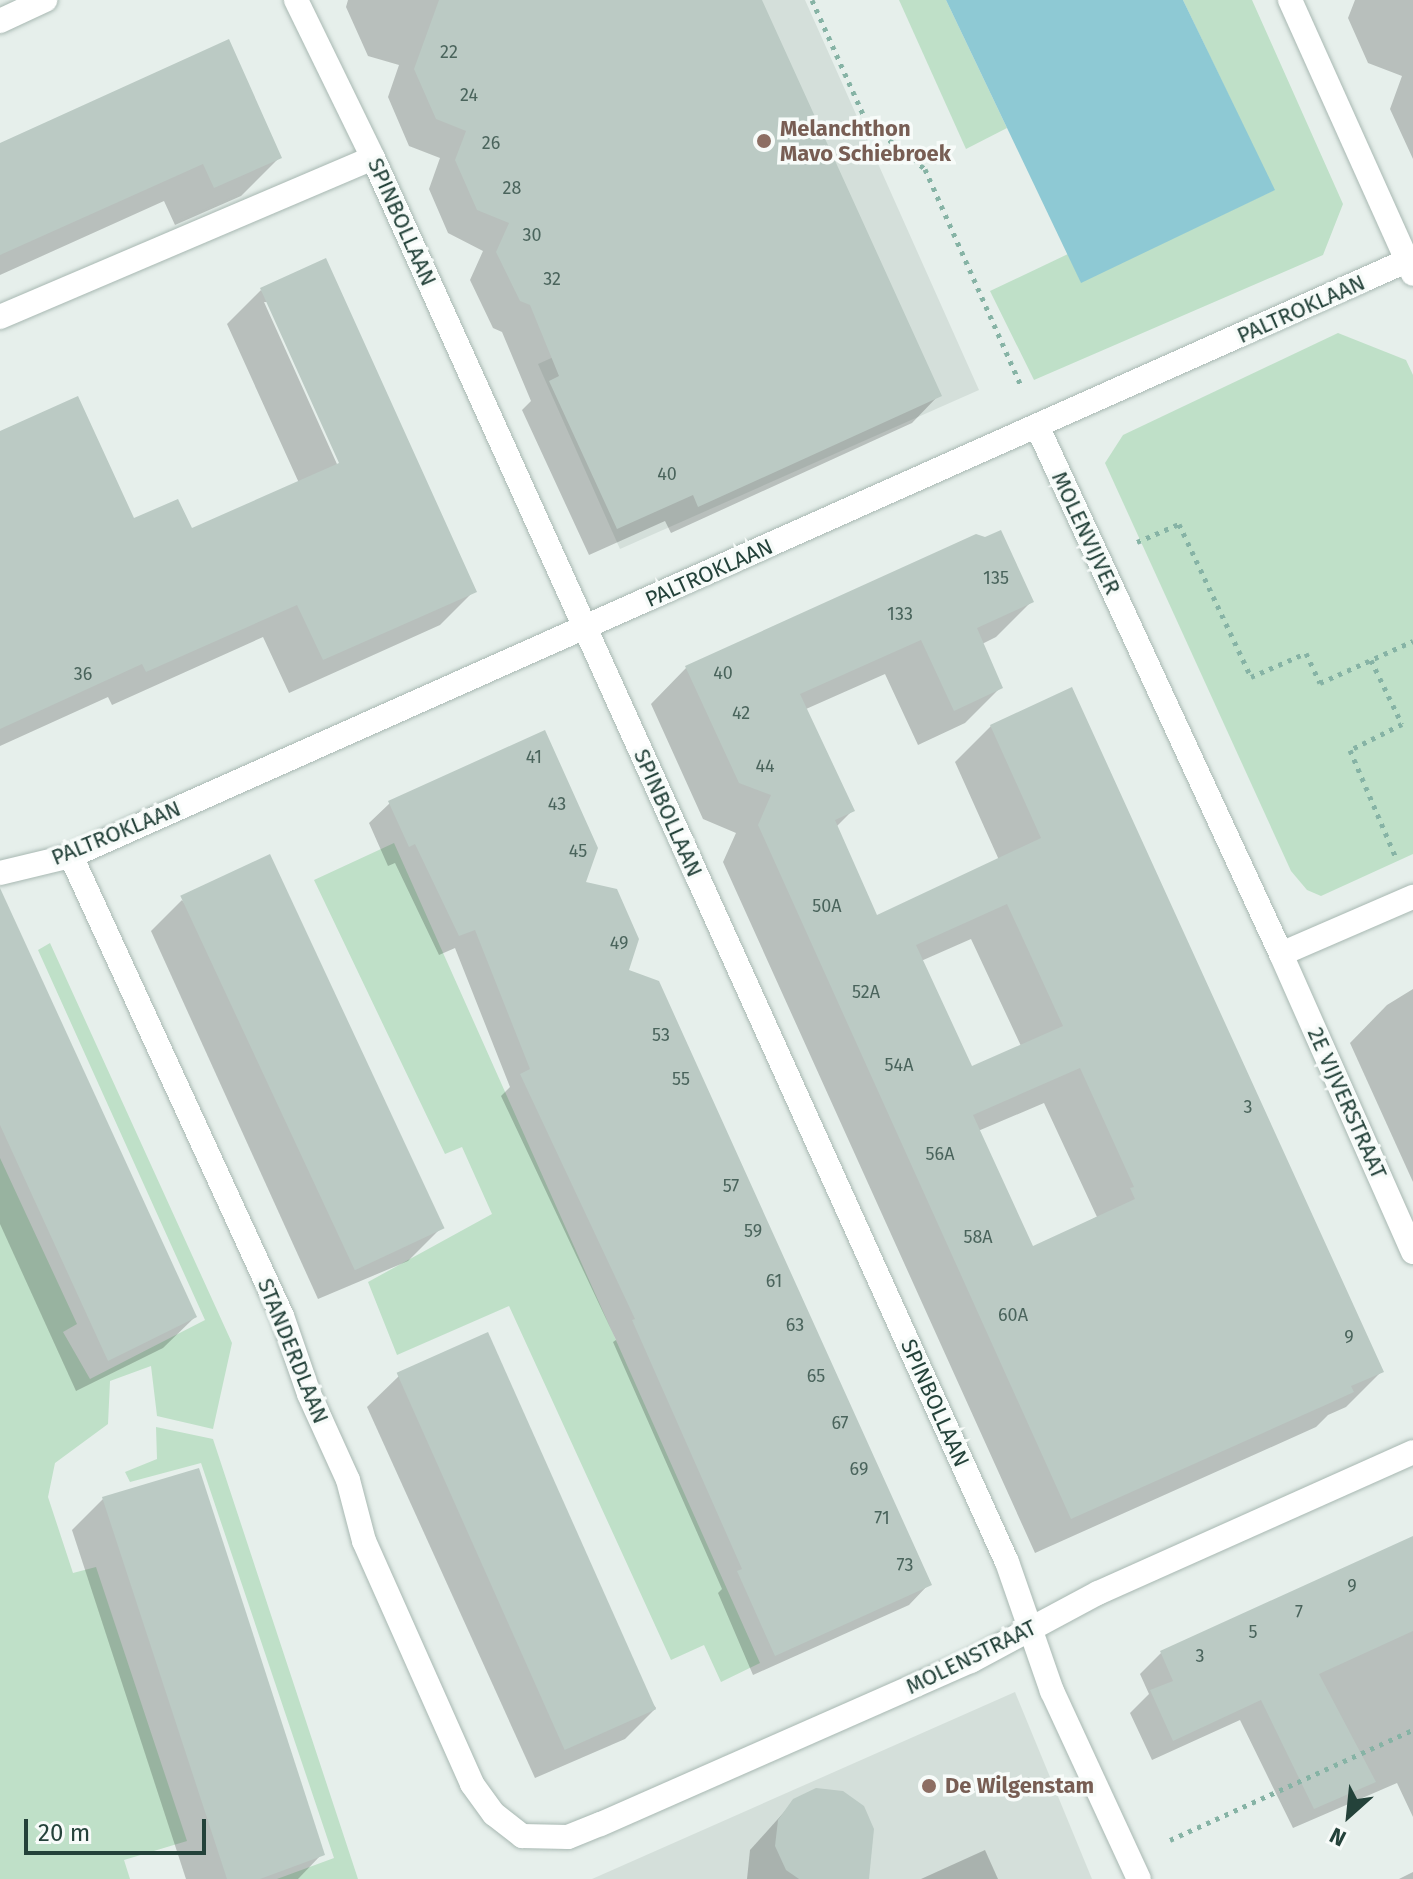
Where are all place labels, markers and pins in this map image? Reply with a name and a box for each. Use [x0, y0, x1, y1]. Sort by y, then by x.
place label: Melanchthon Mavo Schiebroek [780, 115, 951, 166]
marker: Melanchthon Mavo Schiebroek [755, 132, 773, 150]
place label: De Wilgenstam [945, 1773, 1094, 1799]
marker: De Wilgenstam [920, 1777, 938, 1795]

